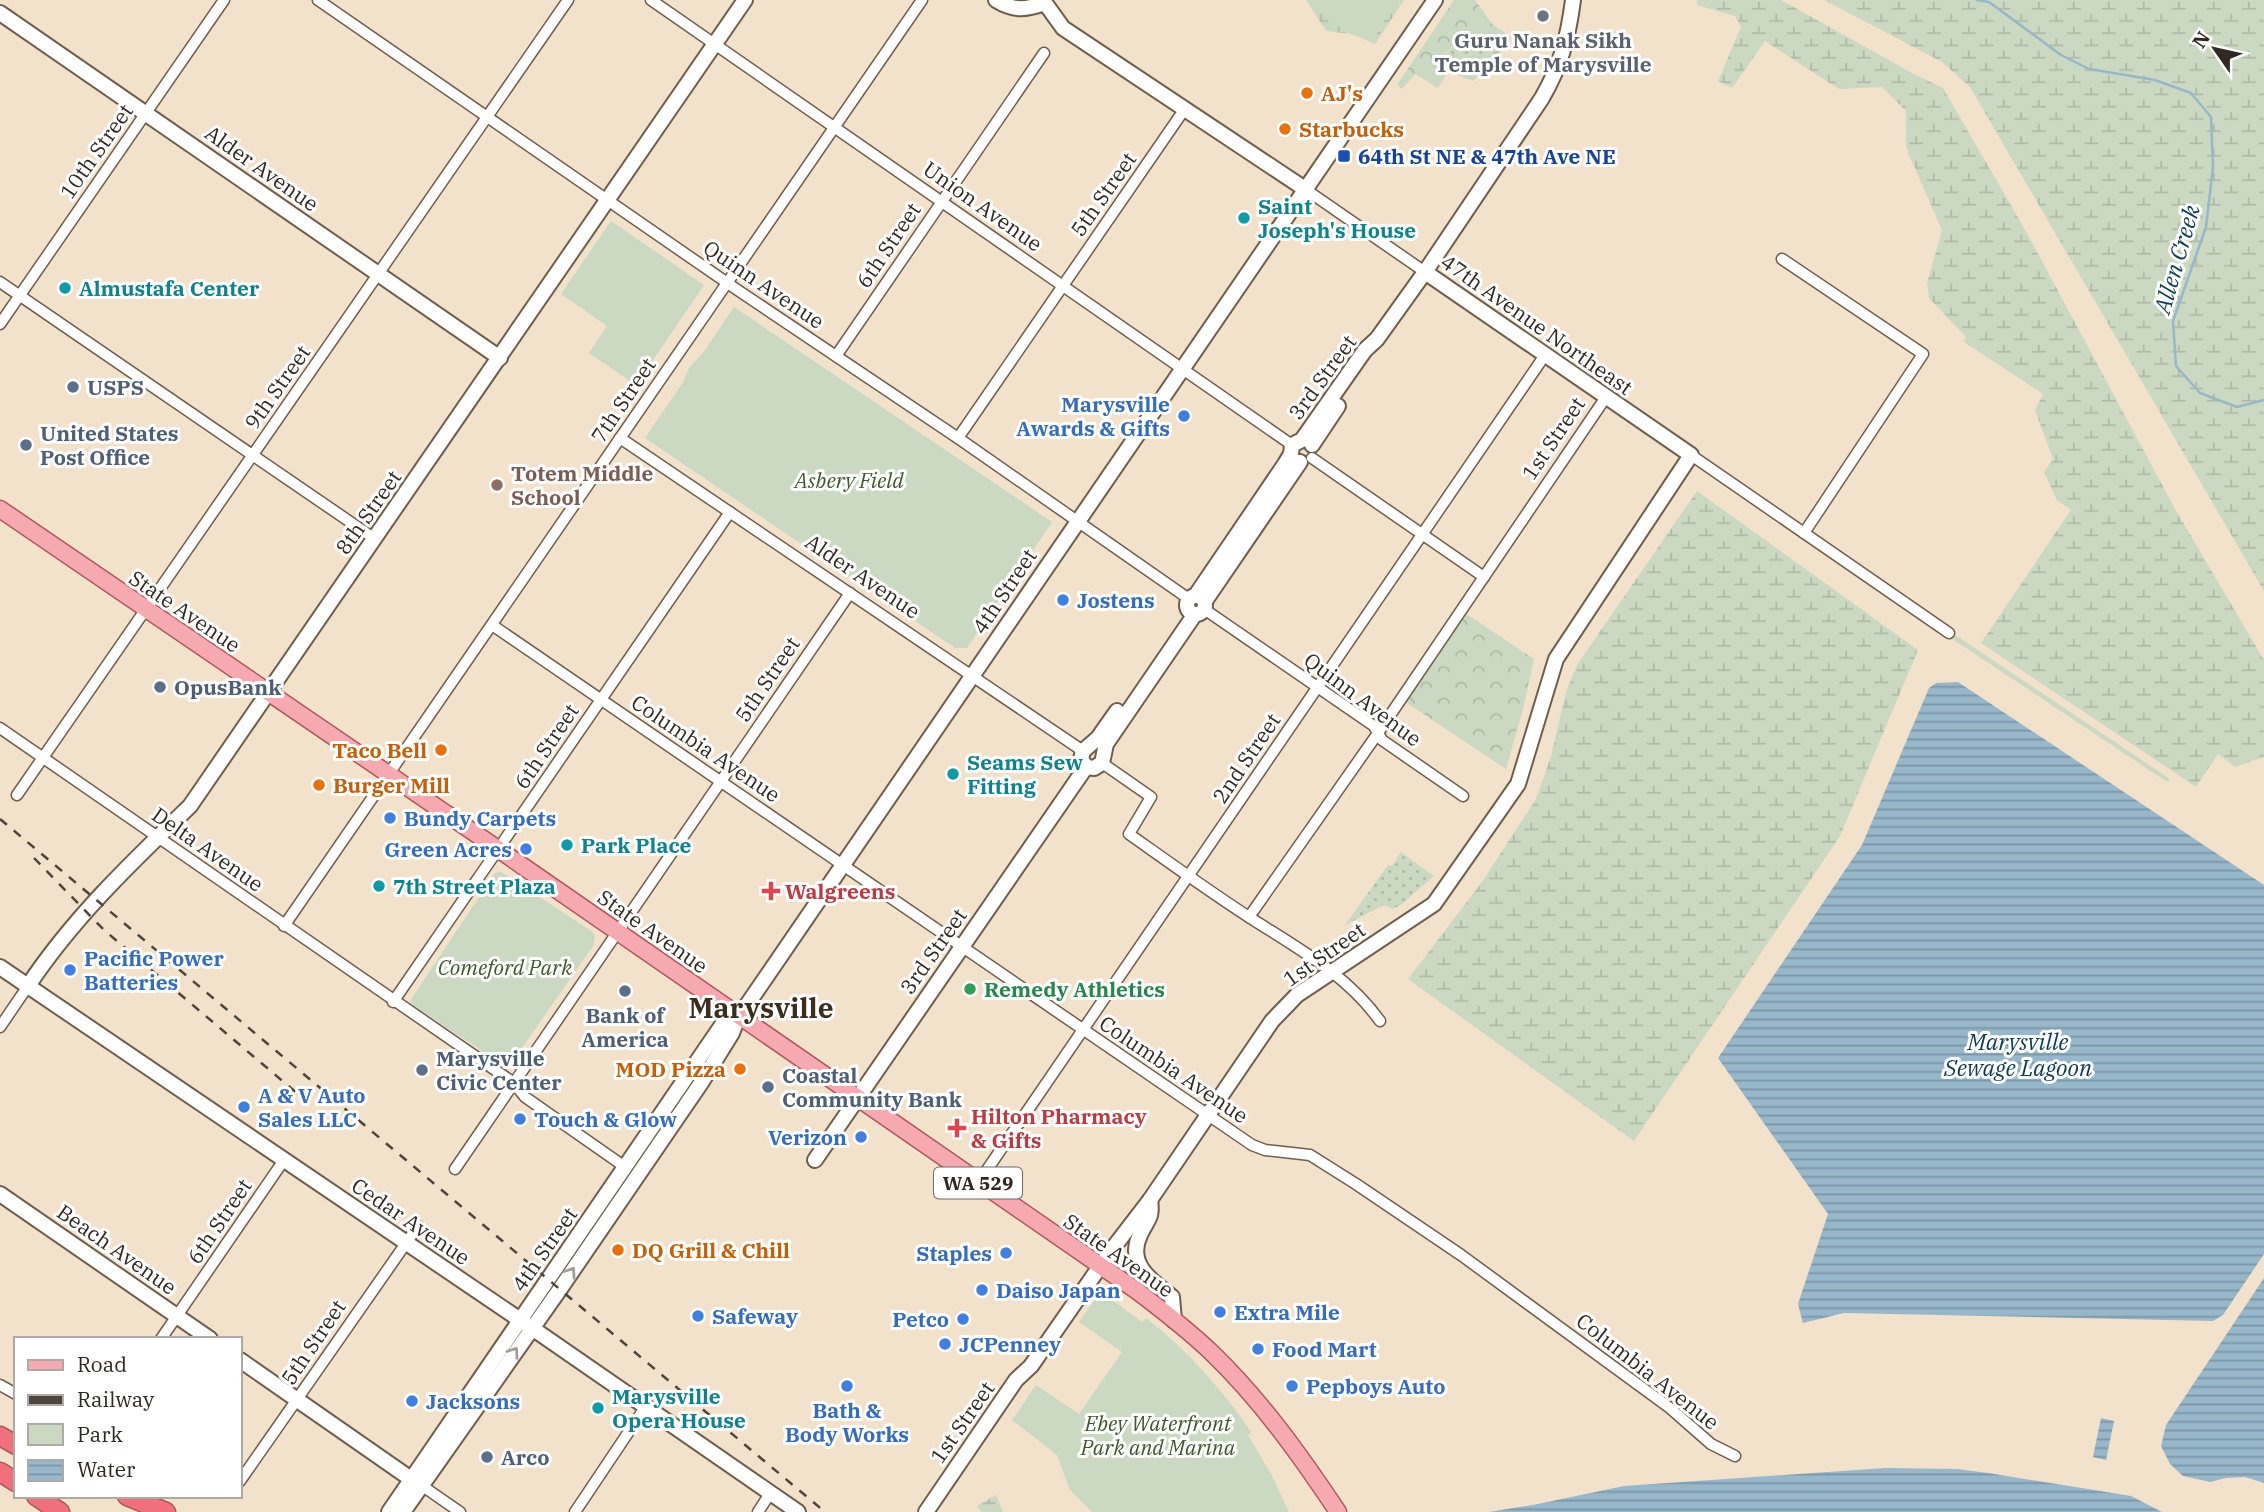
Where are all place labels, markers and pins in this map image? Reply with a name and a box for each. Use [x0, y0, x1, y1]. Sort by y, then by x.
marker: Guru Nanak Sikh Temple of Marysville [1535, 8, 1551, 24]
place label: Guru Nanak Sikh Temple of Marysville [1434, 26, 1652, 78]
place label: AJ's [1321, 79, 1363, 107]
marker: AJ's [1299, 85, 1315, 101]
place label: Starbucks [1299, 115, 1404, 143]
marker: Starbucks [1277, 121, 1293, 137]
place label: 64th St NE & 47th Ave NE [1358, 142, 1616, 170]
marker: 64th St NE & 47th Ave NE [1336, 148, 1352, 164]
place label: Saint Joseph's House [1258, 192, 1416, 244]
marker: Saint Joseph's House [1236, 210, 1252, 226]
place label: Almustafa Center [79, 274, 260, 302]
marker: Almustafa Center [57, 280, 73, 296]
place label: USPS [87, 373, 144, 401]
marker: USPS [65, 379, 81, 395]
place label: Marysville Awards & Gifts [1016, 390, 1170, 442]
marker: Marysville Awards & Gifts [1176, 408, 1192, 424]
place label: United States Post Office [40, 419, 179, 471]
marker: United States Post Office [18, 437, 34, 453]
place label: Totem Middle School [511, 459, 653, 511]
marker: Totem Middle School [489, 477, 505, 493]
place label: Jostens [1077, 586, 1155, 614]
marker: Jostens [1055, 592, 1071, 608]
place label: OpusBank [174, 673, 281, 701]
marker: OpusBank [152, 679, 168, 695]
place label: Taco Bell [332, 736, 427, 764]
marker: Taco Bell [433, 742, 449, 758]
place label: Seams Sew Fitting [967, 748, 1083, 800]
marker: Seams Sew Fitting [945, 766, 961, 782]
place label: Burger Mill [333, 771, 450, 799]
marker: Burger Mill [311, 777, 327, 793]
place label: Bundy Carpets [404, 804, 556, 832]
marker: Bundy Carpets [382, 810, 398, 826]
place label: Park Place [581, 831, 692, 859]
place label: Green Acres [384, 835, 512, 863]
marker: Park Place [559, 837, 575, 853]
marker: Green Acres [518, 841, 534, 857]
place label: 7th Street Plaza [393, 872, 556, 900]
place label: Walgreens [785, 877, 895, 905]
marker: 7th Street Plaza [371, 878, 387, 894]
marker: Walgreens [763, 883, 779, 899]
place label: Pacific Power Batteries [84, 944, 224, 996]
marker: Pacific Power Batteries [62, 962, 78, 978]
place label: Remedy Athletics [984, 975, 1165, 1003]
marker: Remedy Athletics [962, 981, 978, 997]
marker: Bank of America [617, 983, 633, 999]
place label: Bank of America [581, 1001, 669, 1053]
place label: Marysville Civic Center [436, 1044, 562, 1096]
place label: MOD Pizza [616, 1055, 726, 1083]
marker: MOD Pizza [732, 1061, 748, 1077]
place label: Coastal Community Bank [782, 1061, 962, 1113]
marker: Marysville Civic Center [414, 1062, 430, 1078]
marker: Coastal Community Bank [760, 1079, 776, 1095]
place label: A & V Auto Sales LLC [258, 1081, 365, 1133]
marker: A & V Auto Sales LLC [236, 1099, 252, 1115]
place label: Hilton Pharmacy & Gifts [971, 1102, 1147, 1154]
place label: Touch & Glow [534, 1105, 677, 1133]
marker: Touch & Glow [512, 1111, 528, 1127]
marker: Hilton Pharmacy & Gifts [949, 1120, 965, 1136]
place label: Verizon [768, 1123, 847, 1151]
marker: Verizon [853, 1129, 869, 1145]
place label: DQ Grill & Chill [632, 1236, 790, 1264]
place label: Staples [916, 1239, 992, 1267]
marker: DQ Grill & Chill [610, 1242, 626, 1258]
marker: Staples [998, 1245, 1014, 1261]
place label: Daiso Japan [996, 1276, 1121, 1304]
marker: Daiso Japan [974, 1282, 990, 1298]
place label: Extra Mile [1234, 1298, 1340, 1326]
place label: Safeway [712, 1302, 798, 1330]
marker: Extra Mile [1212, 1304, 1228, 1320]
place label: Petco [892, 1305, 949, 1333]
marker: Safeway [690, 1308, 706, 1324]
marker: Petco [955, 1311, 971, 1327]
place label: JCPenney [959, 1330, 1061, 1358]
place label: Food Mart [1272, 1335, 1377, 1363]
marker: JCPenney [937, 1336, 953, 1352]
marker: Food Mart [1250, 1341, 1266, 1357]
place label: Pepboys Auto [1306, 1372, 1445, 1400]
marker: Bath & Body Works [839, 1378, 855, 1394]
marker: Pepboys Auto [1284, 1378, 1300, 1394]
place label: Marysville Opera House [612, 1382, 746, 1434]
place label: Jacksons [426, 1387, 520, 1415]
marker: Jacksons [404, 1393, 420, 1409]
place label: Bath & Body Works [785, 1396, 909, 1448]
marker: Marysville Opera House [590, 1400, 606, 1416]
place label: Arco [501, 1443, 549, 1471]
marker: Arco [479, 1449, 495, 1465]

